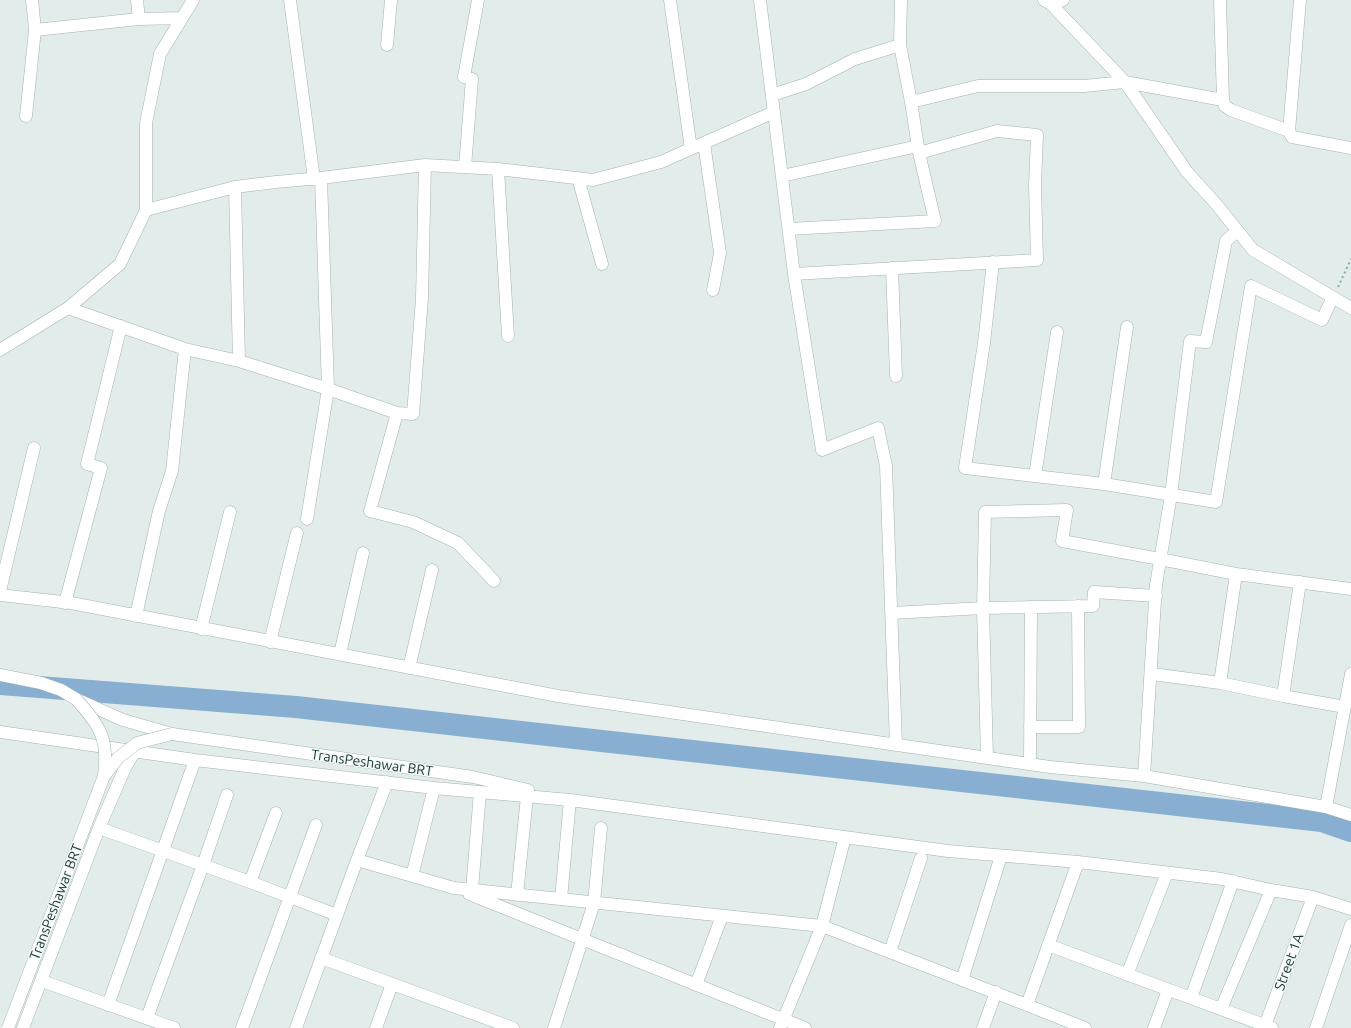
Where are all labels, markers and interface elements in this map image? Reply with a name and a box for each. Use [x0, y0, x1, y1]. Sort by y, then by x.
street label: TransPeshawar BRT [310, 746, 434, 780]
street label: TransPeshawar BRT [26, 842, 86, 962]
street label: Street 1A [1271, 931, 1307, 993]

